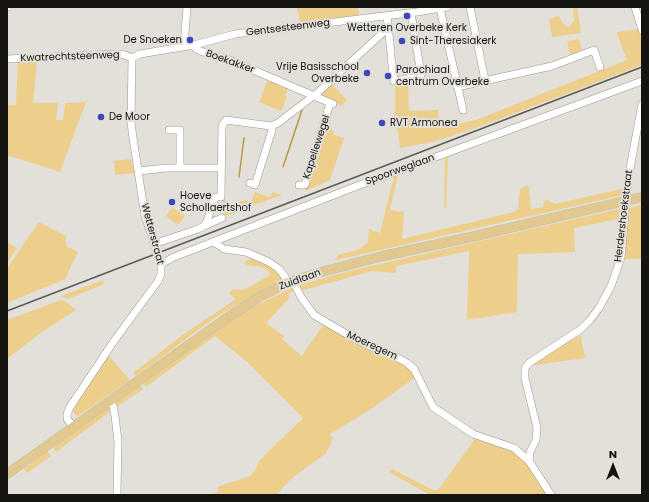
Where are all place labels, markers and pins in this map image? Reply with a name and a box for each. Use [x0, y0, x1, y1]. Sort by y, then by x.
marker: Wetteren Overbeke Kerk [402, 11, 412, 21]
place label: Wetteren Overbeke Kerk [347, 22, 467, 34]
place label: De Snoeken [123, 34, 182, 46]
marker: De Snoeken [185, 35, 195, 45]
place label: Sint-Theresiakerk [410, 35, 496, 47]
marker: Sint-Theresiakerk [397, 36, 407, 46]
place label: Vrije Basisschool Overbeke [276, 61, 359, 84]
place label: Parochiaal centrum Overbeke [396, 64, 489, 88]
marker: Vrije Basisschool Overbeke [362, 68, 372, 78]
marker: Parochiaal centrum Overbeke [383, 71, 393, 81]
place label: De Moor [109, 111, 150, 123]
marker: De Moor [96, 112, 106, 122]
place label: RVT Armonea [390, 117, 457, 129]
marker: RVT Armonea [377, 118, 387, 128]
place label: Hoeve Schollaertshof [180, 190, 251, 214]
marker: Hoeve Schollaertshof [167, 197, 177, 207]

